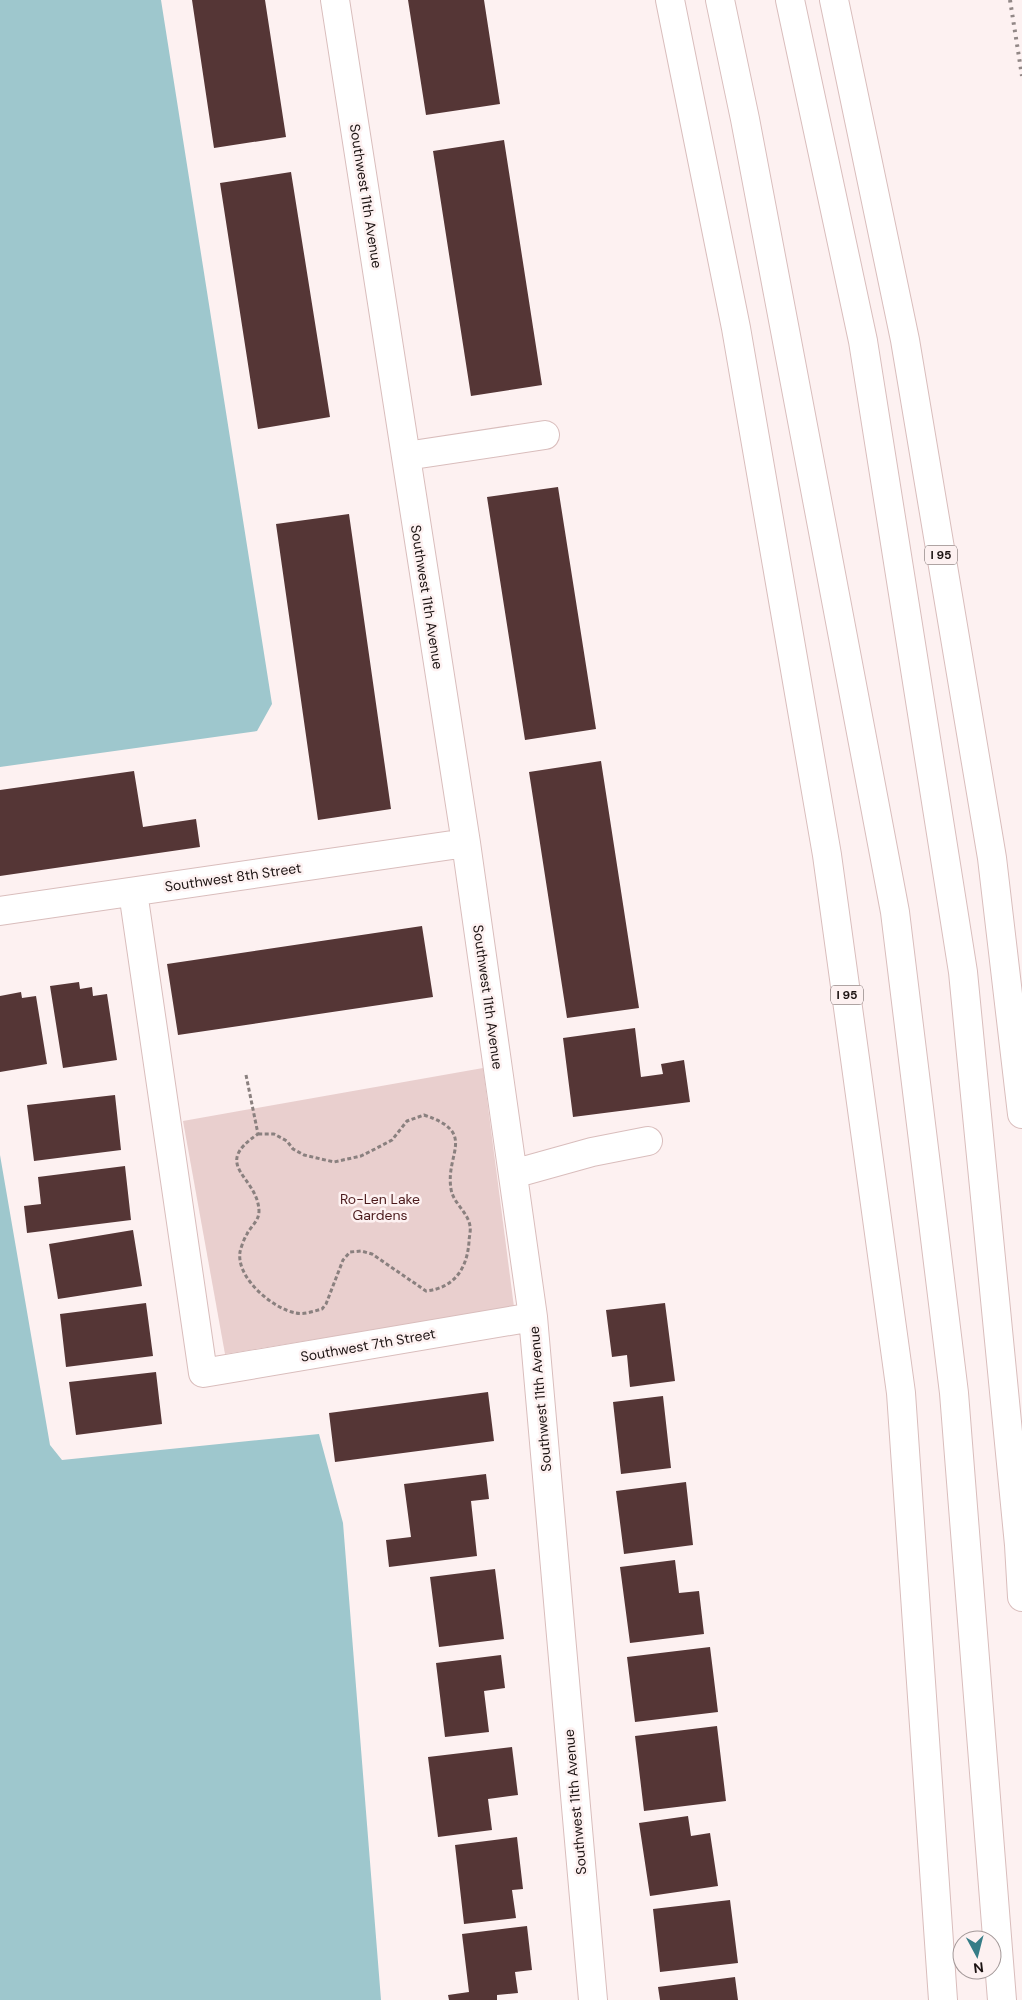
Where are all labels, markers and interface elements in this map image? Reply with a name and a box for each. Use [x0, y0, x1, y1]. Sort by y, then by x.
street label: Southwest 11th Avenue [346, 123, 386, 269]
street label: Southwest 11th Avenue [407, 524, 447, 670]
road number: I 95 [925, 546, 957, 564]
street label: Southwest 8th Street [164, 859, 302, 895]
street label: Southwest 11th Avenue [469, 924, 507, 1071]
road number: I 95 [831, 986, 863, 1004]
park label: Ro-Len Lake Gardens [340, 1190, 420, 1224]
street label: Southwest 7th Street [299, 1324, 437, 1366]
street label: Southwest 11th Avenue [525, 1326, 555, 1472]
street label: Southwest 11th Avenue [560, 1729, 590, 1875]
north arrow [952, 1930, 1002, 1980]
text: N [972, 1958, 985, 1977]

